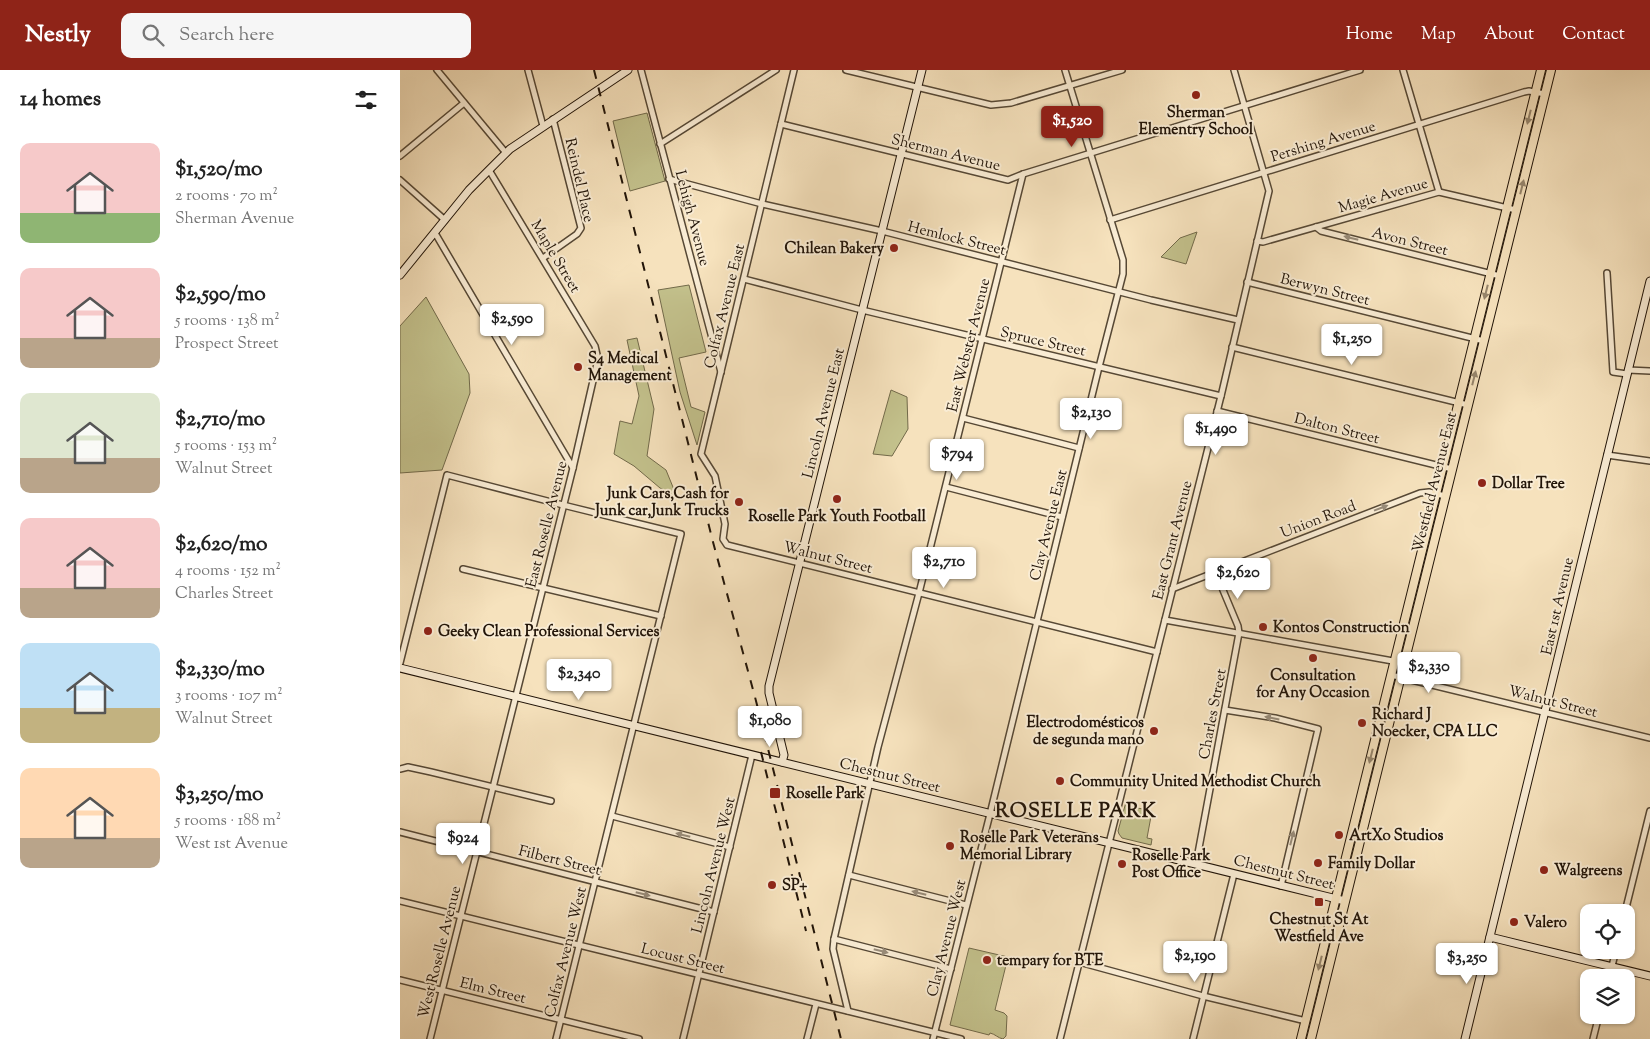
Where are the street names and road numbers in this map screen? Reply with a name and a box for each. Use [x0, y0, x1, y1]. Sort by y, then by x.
street label: Pershing Avenue [1268, 116, 1379, 168]
street label: Sherman Avenue [889, 130, 1002, 177]
street label: Reindel Place [559, 136, 598, 225]
street label: Lehigh Avenue [669, 168, 714, 269]
street label: Magie Avenue [1336, 174, 1431, 219]
street label: Maple Street [525, 216, 585, 297]
street label: Hemlock Street [905, 217, 1008, 262]
street label: Avon Street [1369, 223, 1450, 262]
street label: Colfax Avenue East [700, 242, 751, 371]
street label: Berwyn Street [1278, 269, 1372, 312]
street label: East Webster Avenue [943, 276, 996, 415]
street label: Spruce Street [998, 322, 1088, 363]
street label: Lincoln Avenue East [798, 346, 851, 481]
street label: Dalton Street [1292, 409, 1381, 450]
street label: Westfield Avenue East [1408, 410, 1463, 555]
street label: East Roselle Avenue [522, 459, 573, 590]
street label: Clay Avenue East [1025, 468, 1073, 583]
street label: East Grant Avenue [1148, 479, 1198, 602]
street label: Union Road [1278, 496, 1360, 544]
street label: Walnut Street [781, 537, 874, 580]
street label: East 1st Avenue [1537, 555, 1580, 657]
street label: Charles Street [1194, 667, 1233, 761]
street label: Walnut Street [1506, 681, 1599, 724]
street label: Chestnut Street [837, 754, 942, 799]
street label: Lincoln Avenue West [687, 795, 742, 936]
street label: Filbert Street [516, 841, 603, 882]
street label: Chestnut Street [1231, 851, 1336, 896]
street label: Clay Avenue West [923, 878, 972, 999]
street label: West Roselle Avenue [414, 884, 467, 1021]
street label: Colfax Avenue West [540, 885, 593, 1020]
street label: Locust Street [639, 939, 727, 980]
street label: Elm Street [457, 973, 528, 1010]

